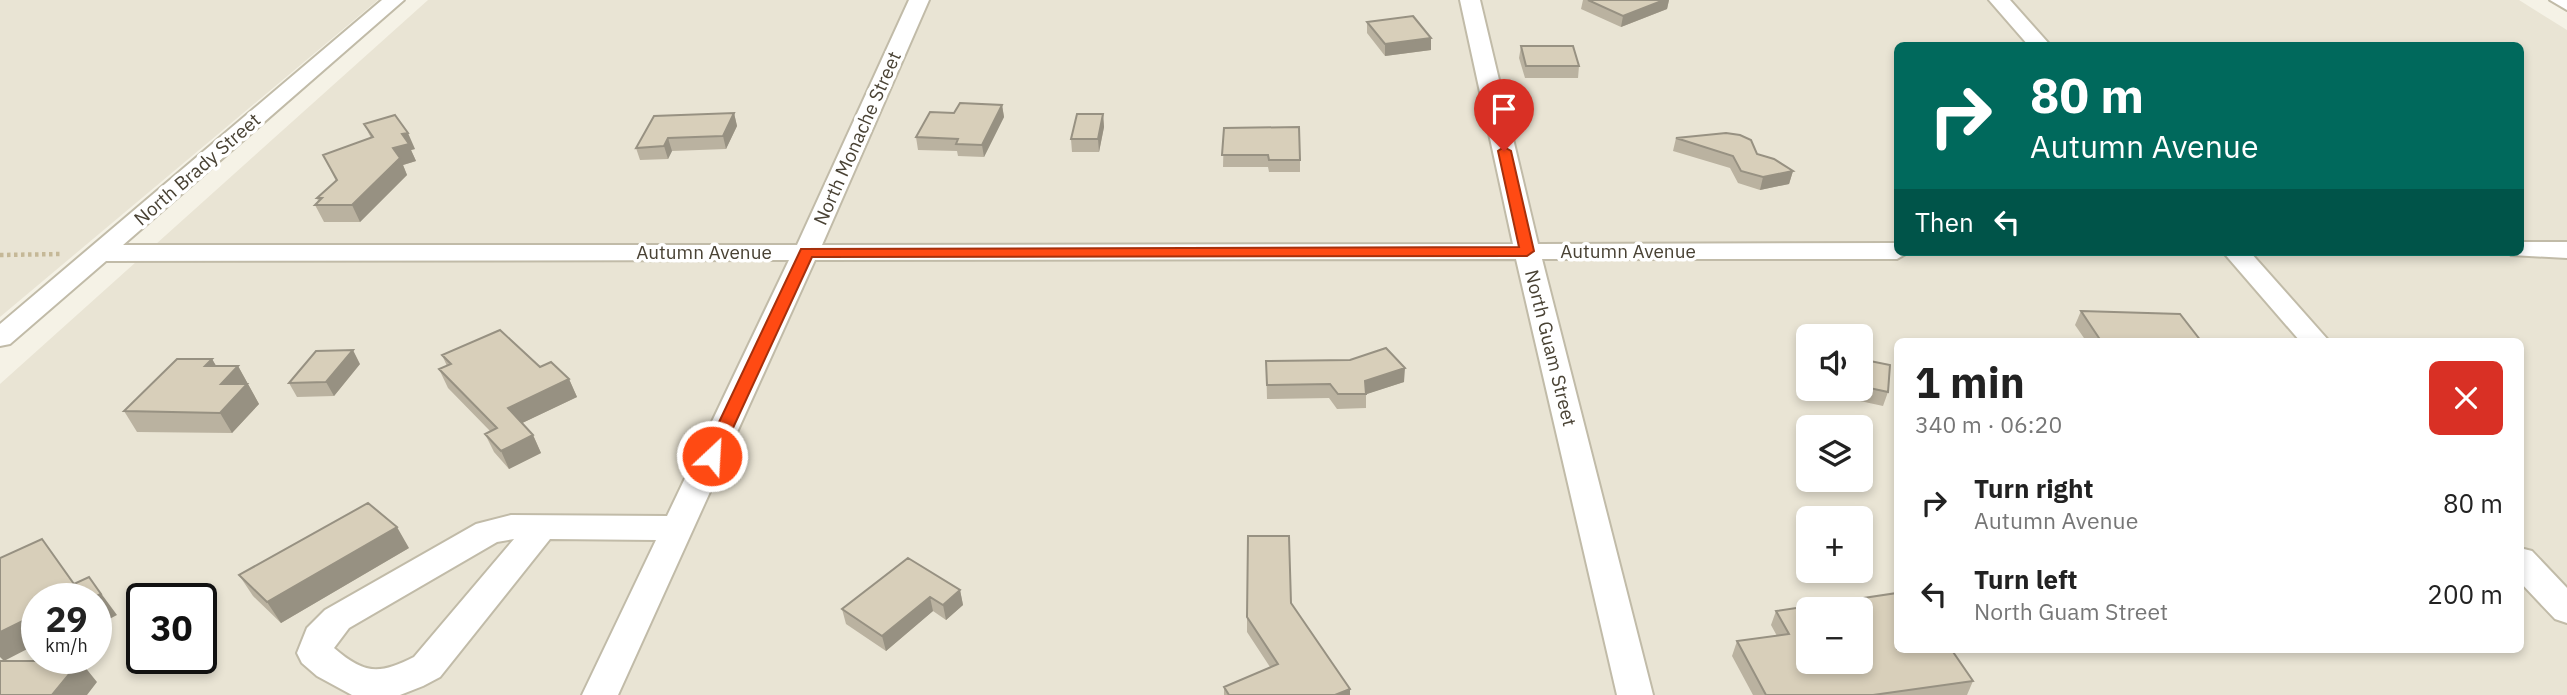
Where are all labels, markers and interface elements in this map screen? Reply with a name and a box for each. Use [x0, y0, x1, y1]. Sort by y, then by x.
street label: North Monache Street [808, 47, 906, 229]
text: 80 m [2030, 63, 2144, 126]
icon: right [1915, 70, 2006, 161]
pin [1474, 79, 1534, 151]
icon: arrive [1485, 90, 1523, 128]
street label: North Brady Street [129, 108, 265, 230]
text: Autumn Avenue [2030, 125, 2259, 167]
icon: left [1988, 203, 2026, 241]
text: Then [1915, 205, 1974, 239]
street label: Autumn Avenue [1560, 239, 1696, 263]
street label: Autumn Avenue [636, 240, 772, 264]
street label: North Guam Street [1520, 267, 1582, 429]
map controls [1796, 324, 1873, 674]
button: sound [1796, 324, 1873, 401]
text: 1 min [1915, 355, 2025, 410]
button: close [2429, 361, 2503, 435]
text: 340 m · 06:20 [1915, 409, 2062, 439]
button: layers [1796, 415, 1873, 492]
position arrow [675, 419, 749, 493]
text: Turn right [1974, 471, 2093, 505]
icon: right [1915, 484, 1953, 522]
text: 80 m [2443, 486, 2503, 520]
text: Autumn Avenue [1974, 505, 2138, 535]
button: + [1796, 506, 1873, 583]
text: Turn left [1974, 562, 2077, 596]
icon: left [1915, 575, 1953, 613]
text: 200 m [2427, 577, 2503, 611]
speed limit sign: 30 [126, 583, 217, 674]
text: 29 [45, 596, 88, 642]
text: North Guam Street [1974, 596, 2168, 626]
button: − [1796, 597, 1873, 674]
text: km/h [45, 634, 88, 657]

